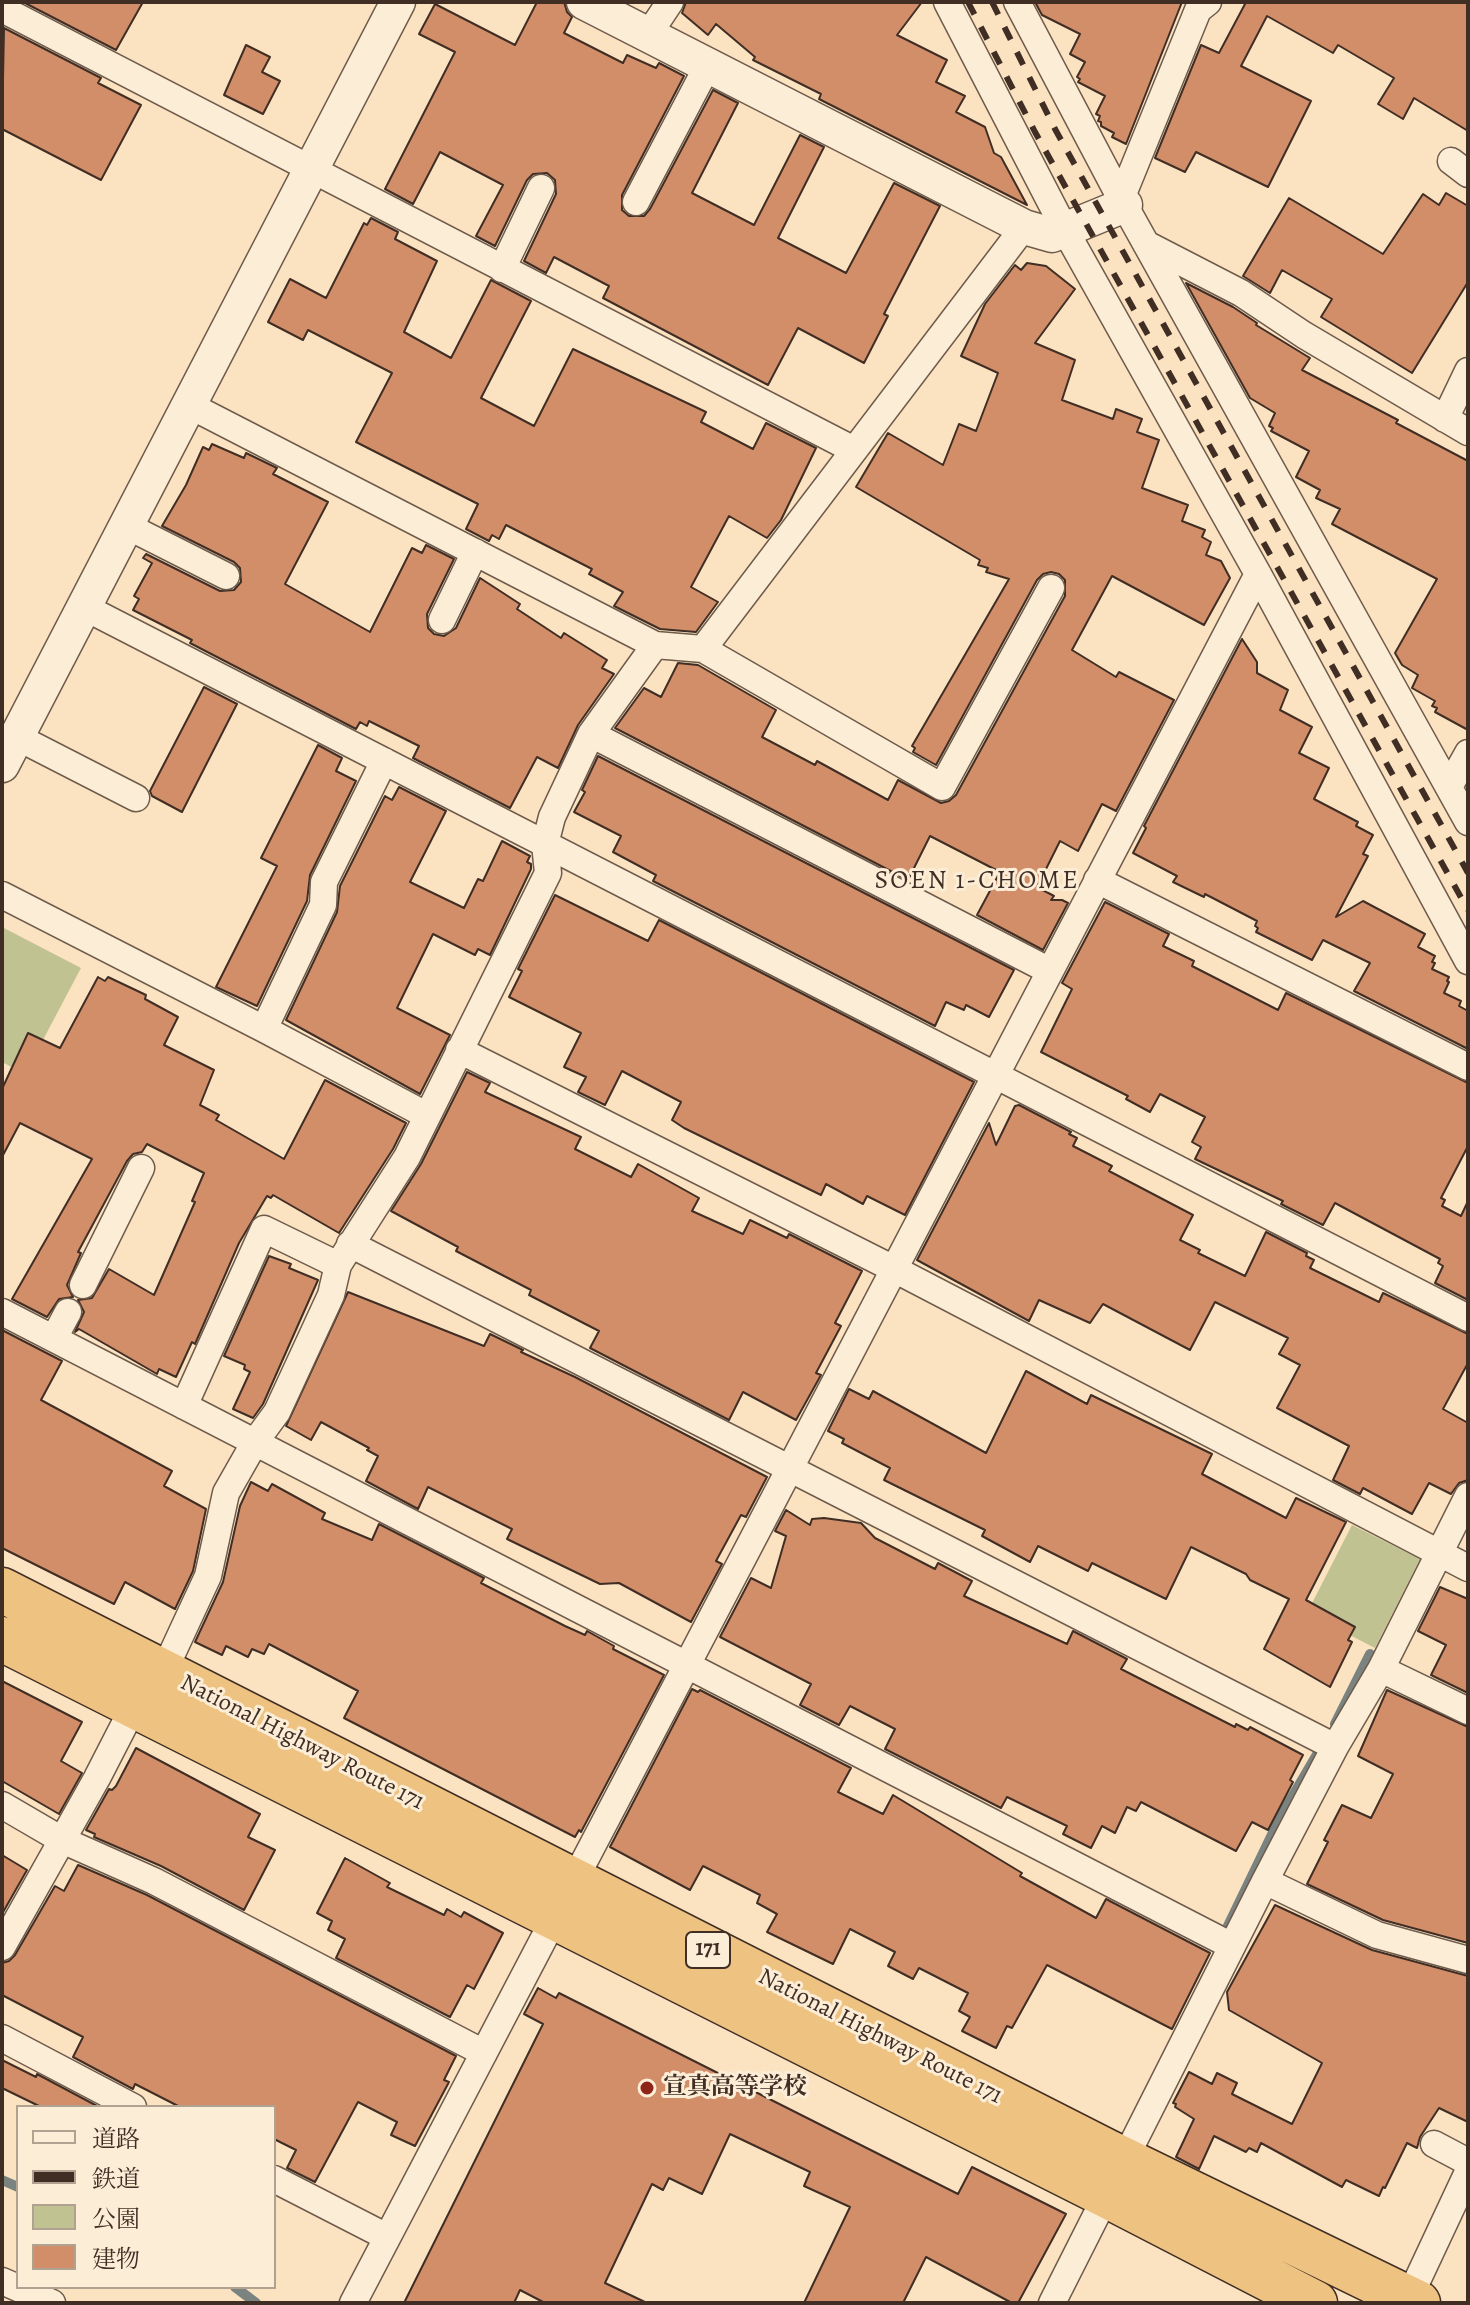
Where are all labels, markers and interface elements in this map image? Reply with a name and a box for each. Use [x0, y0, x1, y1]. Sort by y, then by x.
district label: SOEN 1-CHOME [874, 866, 1080, 898]
street label: National Highway Route 171 [175, 1669, 429, 1817]
road number: 171 [686, 1932, 730, 1968]
street label: National Highway Route 171 [753, 1963, 1007, 2111]
place label: 宣真高等学校 [663, 2074, 807, 2102]
marker: 宣真高等学校 [638, 2079, 656, 2097]
legend [16, 2105, 276, 2289]
text: 道路 [92, 2123, 140, 2155]
text: 鉄道 [92, 2163, 140, 2195]
text: 公園 [92, 2203, 140, 2235]
text: 建物 [92, 2243, 140, 2275]

